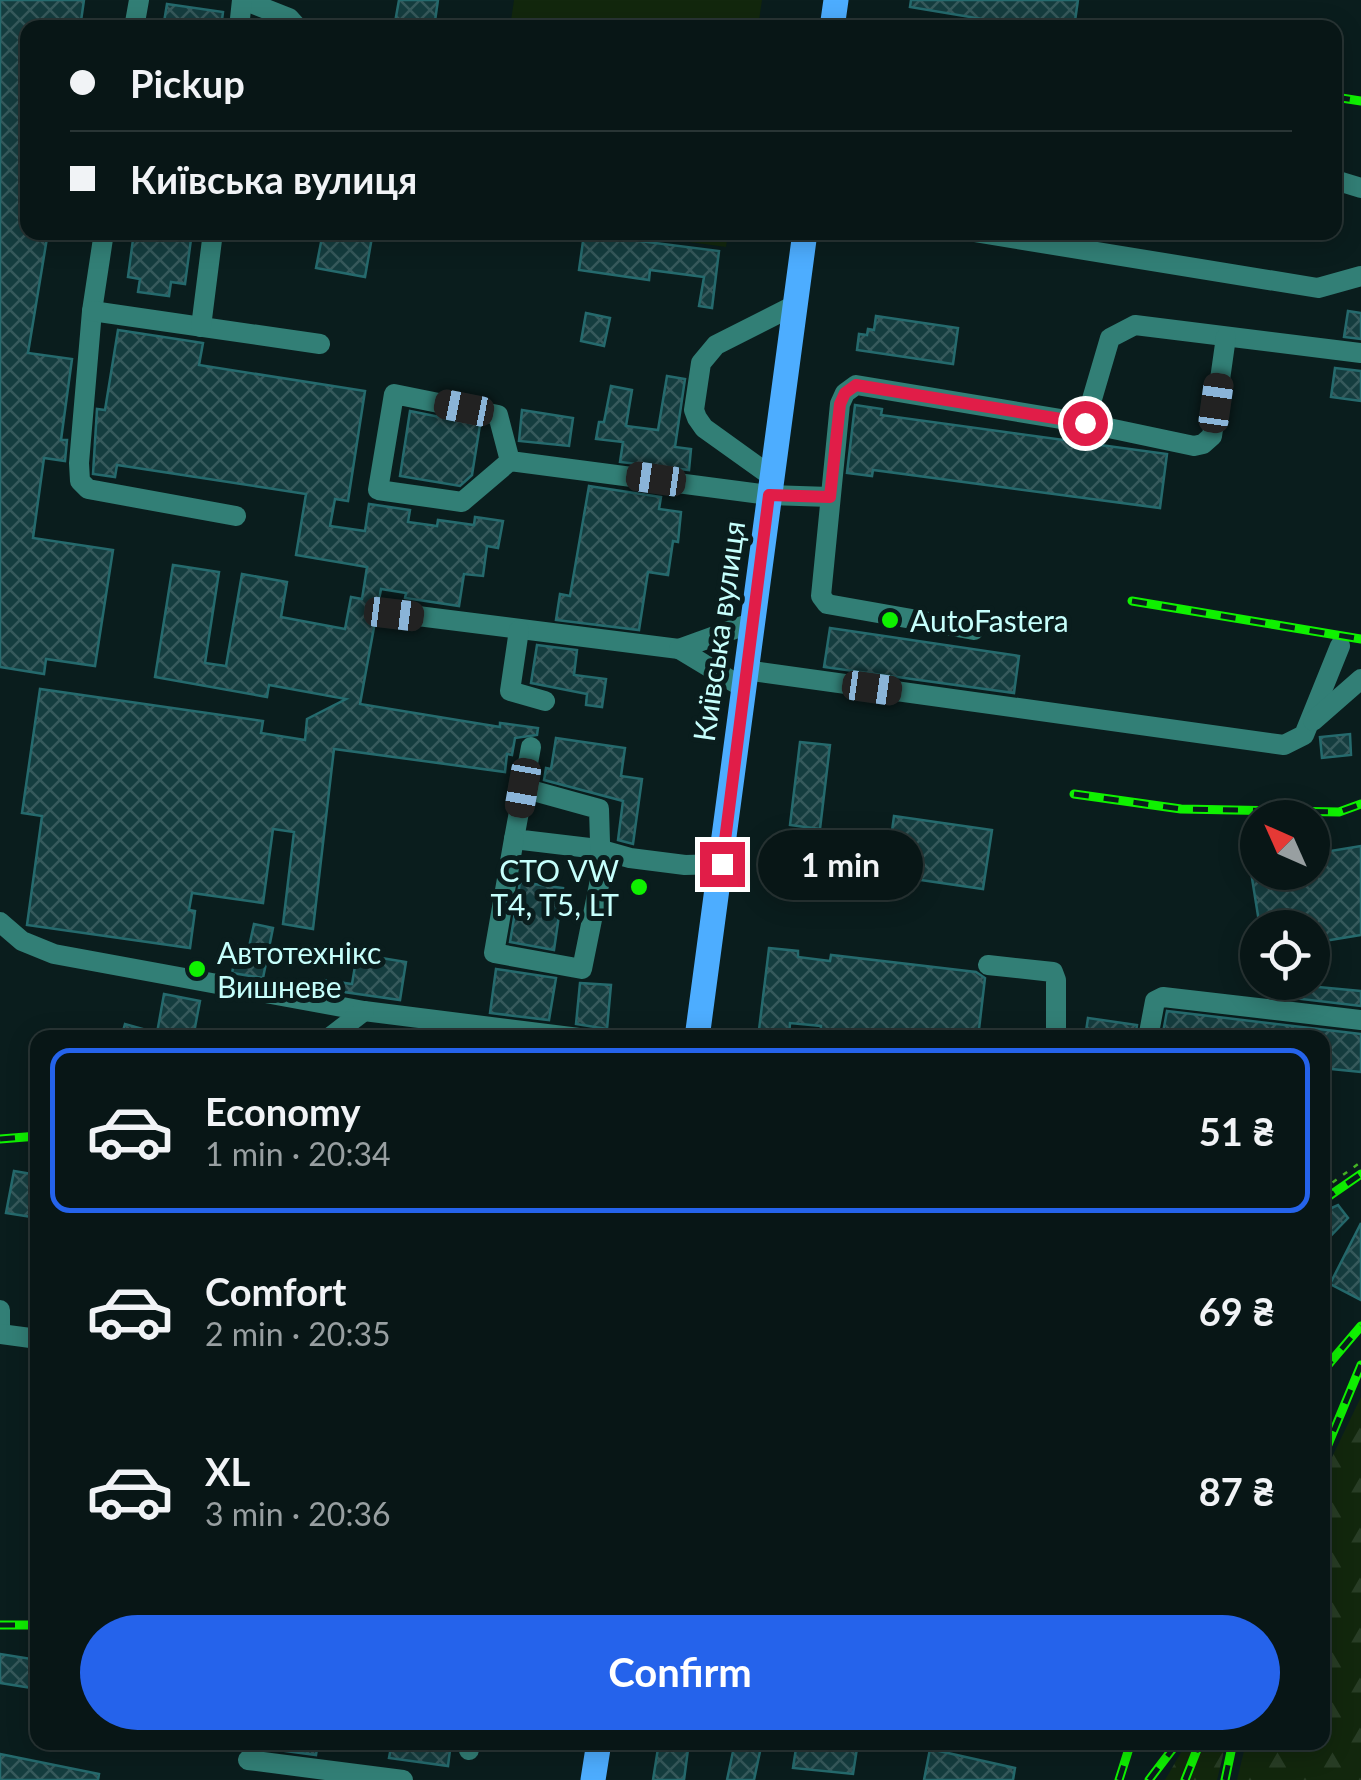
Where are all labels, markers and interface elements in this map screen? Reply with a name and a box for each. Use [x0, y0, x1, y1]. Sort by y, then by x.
text: Pickup [130, 60, 245, 106]
text: Київська вулиця [130, 156, 417, 202]
car [1197, 371, 1235, 435]
car [432, 388, 496, 428]
route start [1063, 401, 1108, 446]
car [624, 460, 688, 498]
street label: Київська вулиця [685, 518, 751, 744]
car [362, 595, 426, 633]
place label: AutoFastera [910, 602, 1069, 638]
marker: AutoFastera [879, 609, 901, 631]
car [840, 669, 904, 707]
car [503, 756, 543, 820]
north arrow [1240, 800, 1330, 890]
map controls [1240, 800, 1330, 1000]
callout: 1 min [757, 829, 922, 899]
route end [700, 842, 745, 887]
text: 1 min [801, 845, 880, 884]
place label: СТО VW T4, T5, LT [490, 852, 619, 922]
marker: СТО VW T4, T5, LT [628, 876, 650, 898]
button: locate [1240, 910, 1330, 1000]
place label: Автотехнікс Вишневе [217, 934, 381, 1004]
marker: Автотехнікс Вишневе [186, 958, 208, 980]
icon: car [85, 1086, 175, 1176]
text: Economy [205, 1088, 360, 1134]
text: 51 ₴ [1199, 1108, 1275, 1154]
text: 1 min · 20:34 [205, 1134, 391, 1173]
icon: car [85, 1266, 175, 1356]
text: Comfort [205, 1268, 346, 1314]
text: 69 ₴ [1199, 1288, 1275, 1334]
text: 2 min · 20:35 [205, 1314, 391, 1353]
icon: car [85, 1446, 175, 1536]
text: XL [205, 1448, 250, 1494]
text: 87 ₴ [1199, 1468, 1275, 1514]
text: 3 min · 20:36 [205, 1494, 391, 1533]
button: Confirm [80, 1615, 1280, 1730]

